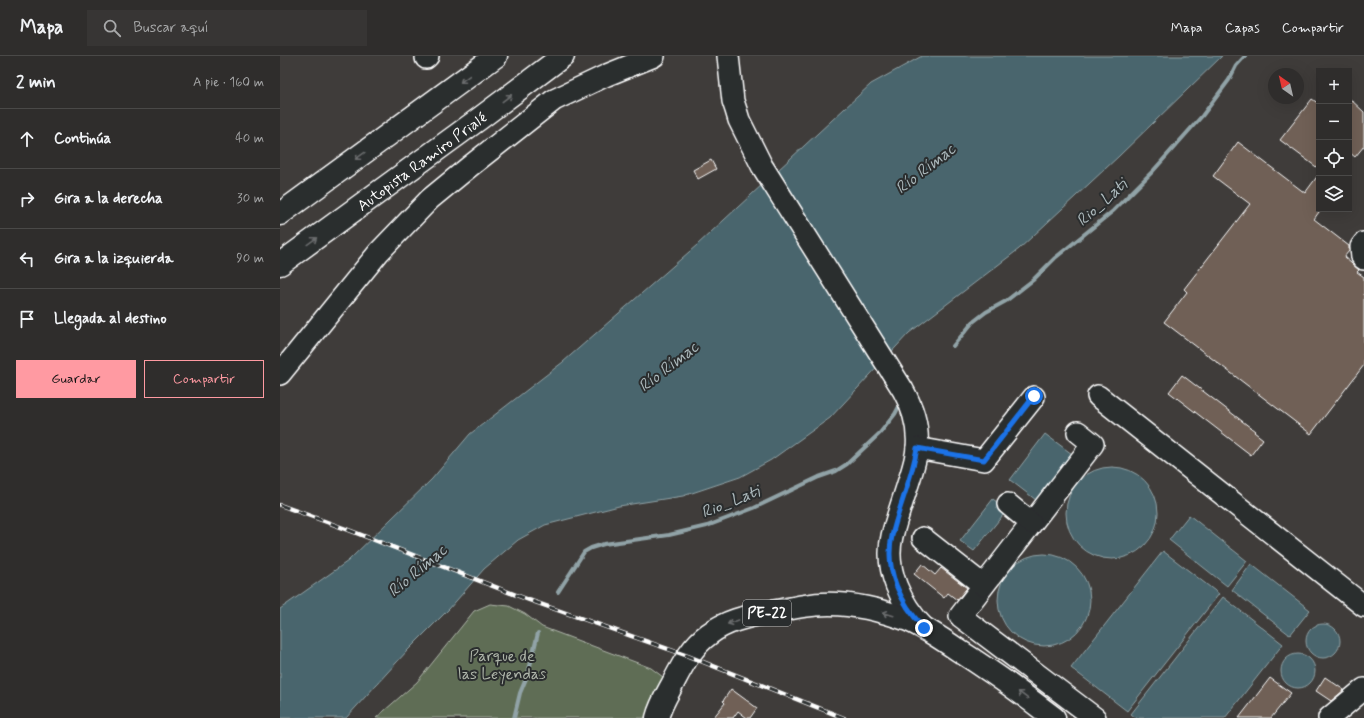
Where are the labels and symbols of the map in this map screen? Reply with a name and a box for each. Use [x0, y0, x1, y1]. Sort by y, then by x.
north arrow [1268, 68, 1304, 104]
one-way arrow [459, 75, 470, 83]
one-way arrow [501, 94, 512, 103]
street label: Autopista Ramiro Prialé [353, 108, 492, 217]
water label: Río Rímac [891, 138, 961, 199]
one-way arrow [354, 152, 365, 160]
water label: Rio_Lati [1071, 173, 1133, 231]
one-way arrow [306, 237, 317, 245]
water label: Río Rímac [634, 336, 704, 397]
route start [1025, 387, 1043, 405]
water label: Rio_Lati [698, 479, 765, 524]
water label: Río Rímac [383, 539, 452, 602]
road number: PE-22 [743, 600, 791, 626]
one-way arrow [881, 609, 894, 617]
one-way arrow [727, 618, 739, 626]
route end [915, 619, 933, 637]
park label: Parque de las Leyendas [458, 646, 546, 685]
one-way arrow [1018, 690, 1029, 699]

